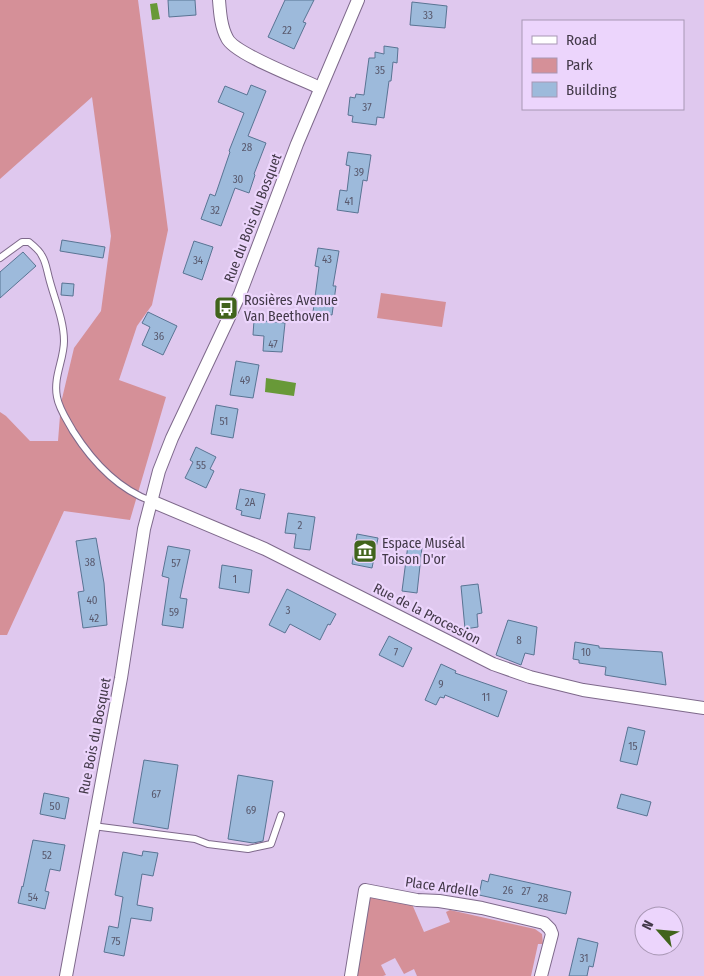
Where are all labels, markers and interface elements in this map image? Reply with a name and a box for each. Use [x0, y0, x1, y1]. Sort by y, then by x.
house number: 33 [423, 9, 433, 22]
legend [522, 20, 684, 110]
house number: 22 [282, 24, 292, 37]
text: Road [566, 31, 597, 49]
text: Park [566, 56, 593, 74]
house number: 35 [375, 64, 385, 77]
text: Building [566, 81, 617, 99]
house number: 37 [362, 101, 372, 114]
house number: 28 [242, 141, 253, 154]
street label: Rue du Bois du Bosquet [221, 151, 286, 285]
house number: 39 [354, 166, 364, 179]
house number: 30 [233, 173, 244, 186]
house number: 41 [344, 195, 354, 208]
house number: 32 [210, 204, 220, 217]
house number: 43 [322, 253, 332, 266]
house number: 34 [193, 254, 204, 267]
place label: Rosières Avenue Van Beethoven [244, 292, 338, 325]
bus stop icon: Rosières Avenue Van Beethoven [213, 295, 239, 321]
house number: 36 [154, 330, 165, 343]
house number: 47 [268, 338, 278, 351]
house number: 49 [240, 374, 250, 387]
house number: 51 [220, 415, 228, 428]
house number: 55 [196, 459, 206, 472]
house number: 2A [245, 496, 256, 509]
house number: 2 [298, 519, 303, 532]
place label: Espace Muséal Toison D'or [382, 535, 465, 568]
museum icon: Espace Muséal Toison D'or [352, 538, 378, 564]
house number: 38 [85, 556, 96, 569]
house number: 57 [171, 557, 181, 570]
house number: 1 [233, 573, 237, 586]
street label: Rue de la Procession [370, 580, 484, 648]
house number: 40 [86, 594, 98, 607]
house number: 3 [286, 604, 291, 617]
house number: 59 [169, 606, 179, 619]
house number: 42 [89, 612, 99, 625]
house number: 8 [516, 634, 522, 647]
house number: 7 [394, 646, 399, 659]
house number: 10 [581, 646, 591, 659]
street label: Rue Bois du Bosquet [75, 676, 115, 796]
house number: 9 [438, 678, 444, 691]
house number: 11 [482, 691, 490, 704]
house number: 15 [628, 740, 638, 753]
house number: 67 [151, 788, 161, 801]
house number: 50 [50, 800, 61, 813]
house number: 69 [246, 804, 256, 817]
house number: 52 [42, 849, 52, 862]
street label: Place Ardelle [404, 873, 480, 901]
house number: 26 [503, 884, 514, 897]
house number: 27 [521, 885, 531, 898]
house number: 54 [28, 891, 39, 904]
house number: 28 [538, 892, 549, 905]
north arrow [634, 906, 684, 956]
text: N [638, 918, 657, 933]
house number: 75 [111, 935, 121, 948]
house number: 31 [580, 952, 589, 965]

